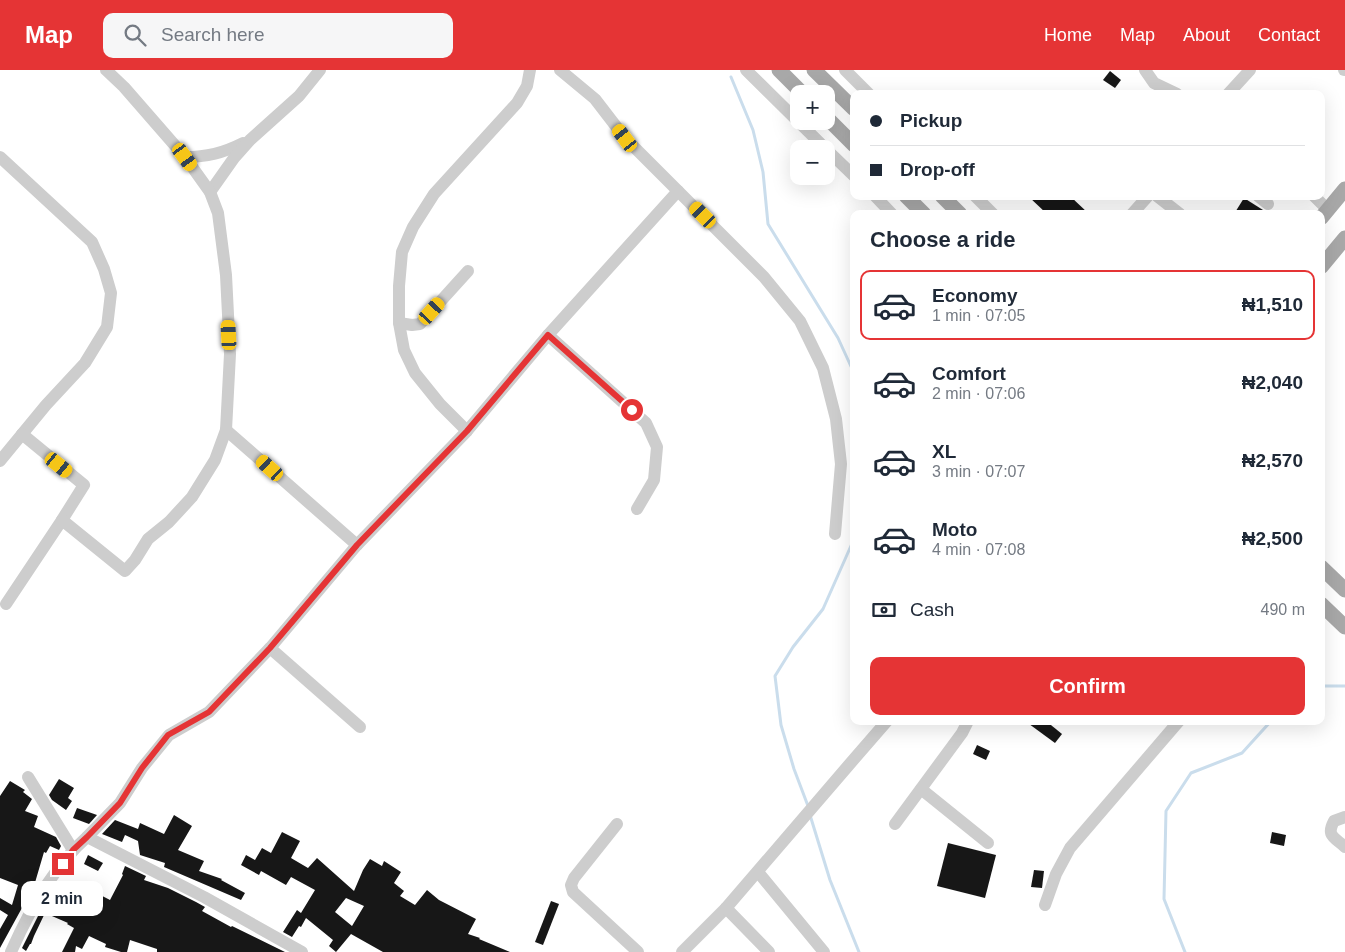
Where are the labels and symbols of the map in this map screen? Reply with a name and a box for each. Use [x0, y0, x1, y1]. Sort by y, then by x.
car [609, 122, 640, 154]
car [170, 140, 199, 174]
car [687, 199, 718, 231]
car [416, 295, 447, 327]
car [220, 320, 237, 350]
route start [621, 399, 643, 421]
car [42, 450, 75, 480]
car [253, 452, 286, 484]
route end [52, 853, 74, 875]
callout: 2 min [22, 882, 104, 916]

